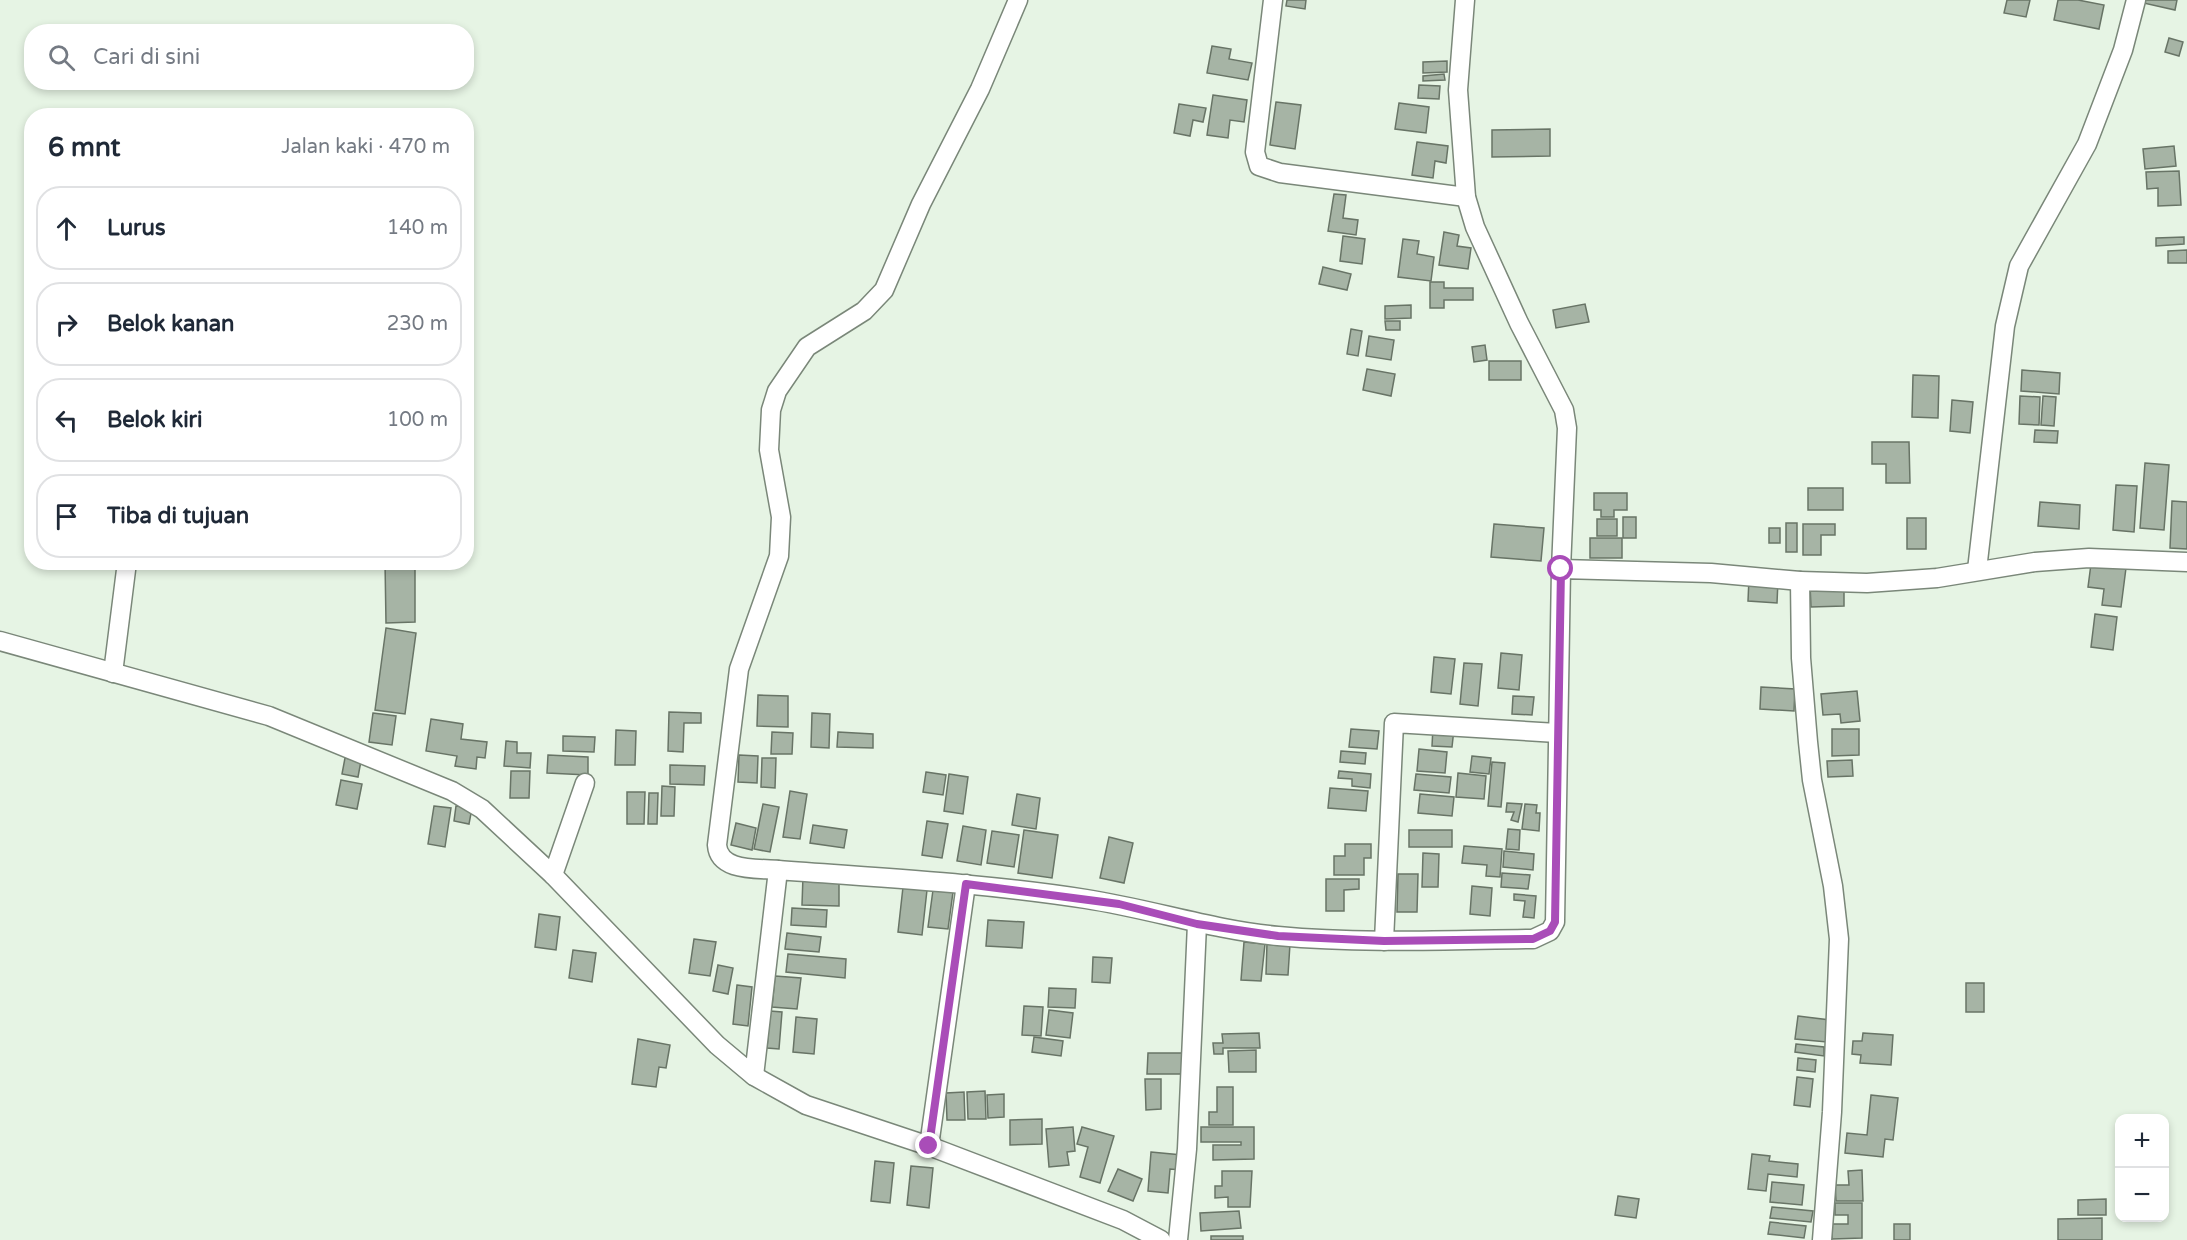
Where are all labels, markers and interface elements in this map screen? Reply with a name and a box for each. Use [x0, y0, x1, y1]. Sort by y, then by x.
search box [24, 24, 474, 90]
icon: search [45, 41, 78, 74]
text: Cari di sini [93, 44, 200, 70]
text: 6 mnt [48, 132, 120, 163]
text: Jalan kaki · 470 m [281, 135, 450, 159]
icon: ahead [50, 212, 83, 245]
text: Lurus [107, 215, 165, 241]
text: 140 m [387, 216, 448, 240]
icon: right [50, 308, 83, 341]
text: Belok kanan [107, 311, 234, 337]
text: 230 m [387, 312, 448, 336]
icon: left [50, 404, 83, 437]
text: Belok kiri [107, 407, 203, 433]
text: 100 m [387, 408, 448, 432]
icon: arrive [50, 500, 83, 533]
text: Tiba di tujuan [107, 503, 249, 529]
route start [1547, 555, 1573, 581]
map controls [2115, 1114, 2169, 1222]
button: + [2115, 1114, 2169, 1168]
route end [915, 1132, 941, 1158]
button: − [2115, 1168, 2169, 1222]

